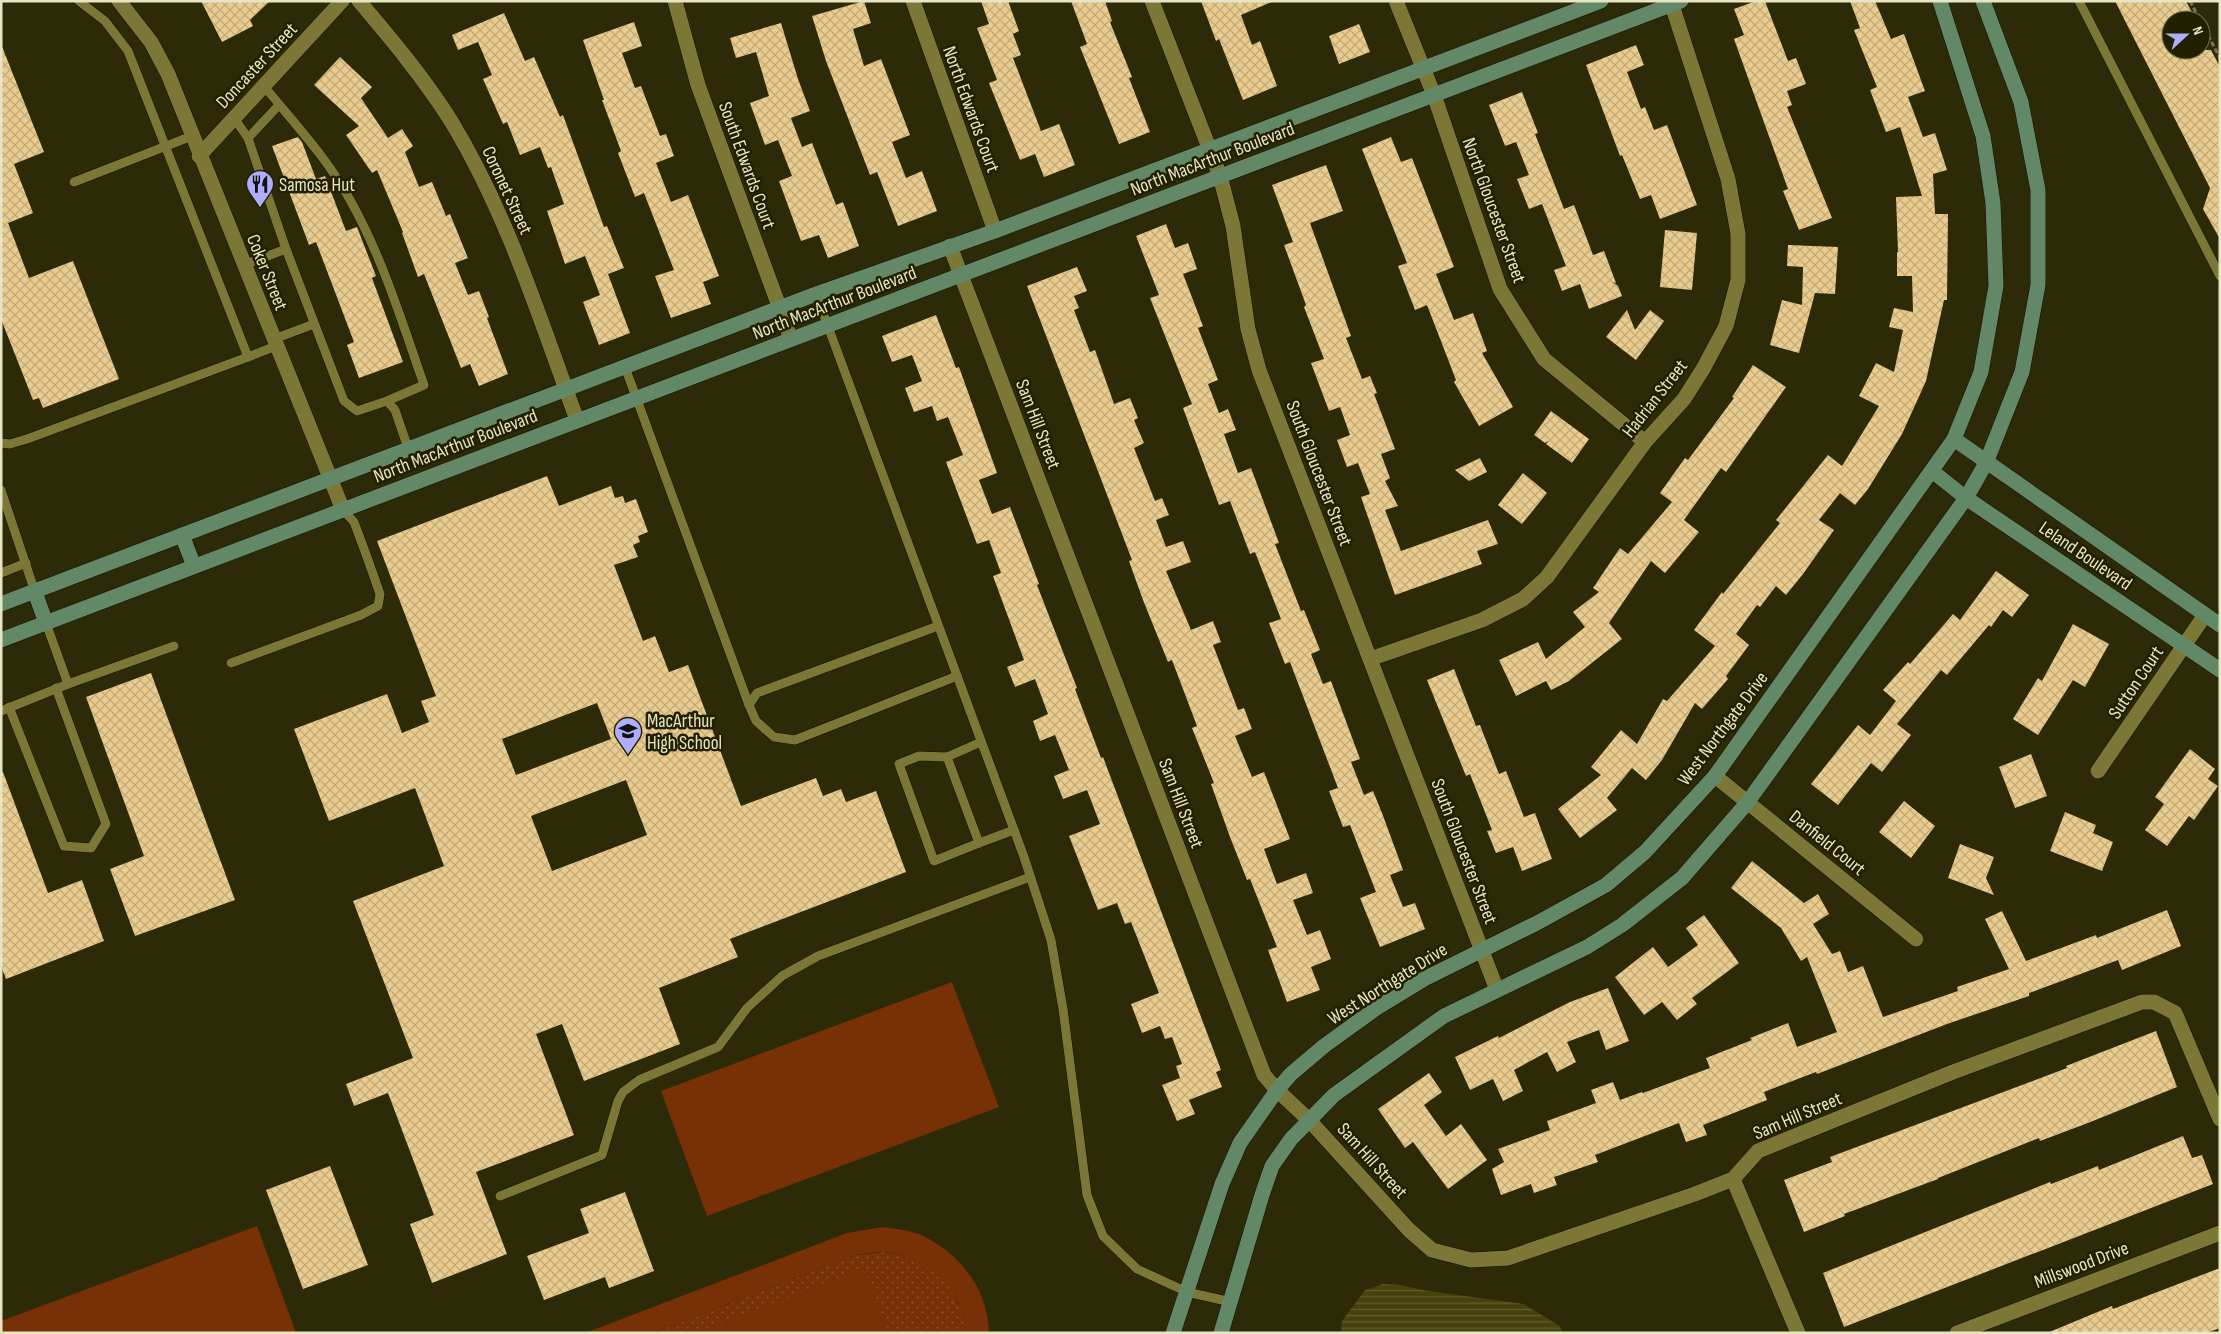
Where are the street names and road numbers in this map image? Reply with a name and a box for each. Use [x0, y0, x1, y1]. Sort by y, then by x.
street label: Doncaster Street [212, 18, 303, 114]
street label: North Edwards Court [937, 43, 1004, 176]
street label: South Edwards Court [713, 99, 780, 232]
street label: North MacArthur Boulevard [1127, 118, 1298, 201]
street label: North Gloucester Street [1457, 135, 1531, 286]
street label: Coronet Street [476, 143, 537, 239]
street label: Coker Street [241, 231, 292, 314]
street label: North MacArthur Boulevard [749, 262, 920, 345]
street label: Hadrian Street [1618, 355, 1693, 442]
street label: Sam Hill Street [1010, 377, 1065, 473]
street label: South Gloucester Street [1280, 398, 1357, 550]
street label: North MacArthur Boulevard [370, 405, 541, 488]
street label: Leland Boulevard [2034, 517, 2136, 596]
street label: Sutton Court [2104, 642, 2169, 724]
street label: West Northgate Drive [1673, 667, 1773, 790]
street label: Sam Hill Street [1153, 756, 1208, 852]
street label: South Gloucester Street [1425, 776, 1502, 928]
street label: Danfield Court [1784, 805, 1870, 881]
street label: West Northgate Drive [1324, 938, 1452, 1030]
street label: Sam Hill Street [1750, 1087, 1846, 1145]
street label: Sam Hill Street [1332, 1118, 1412, 1204]
street label: Millswood Drive [2031, 1237, 2132, 1294]

